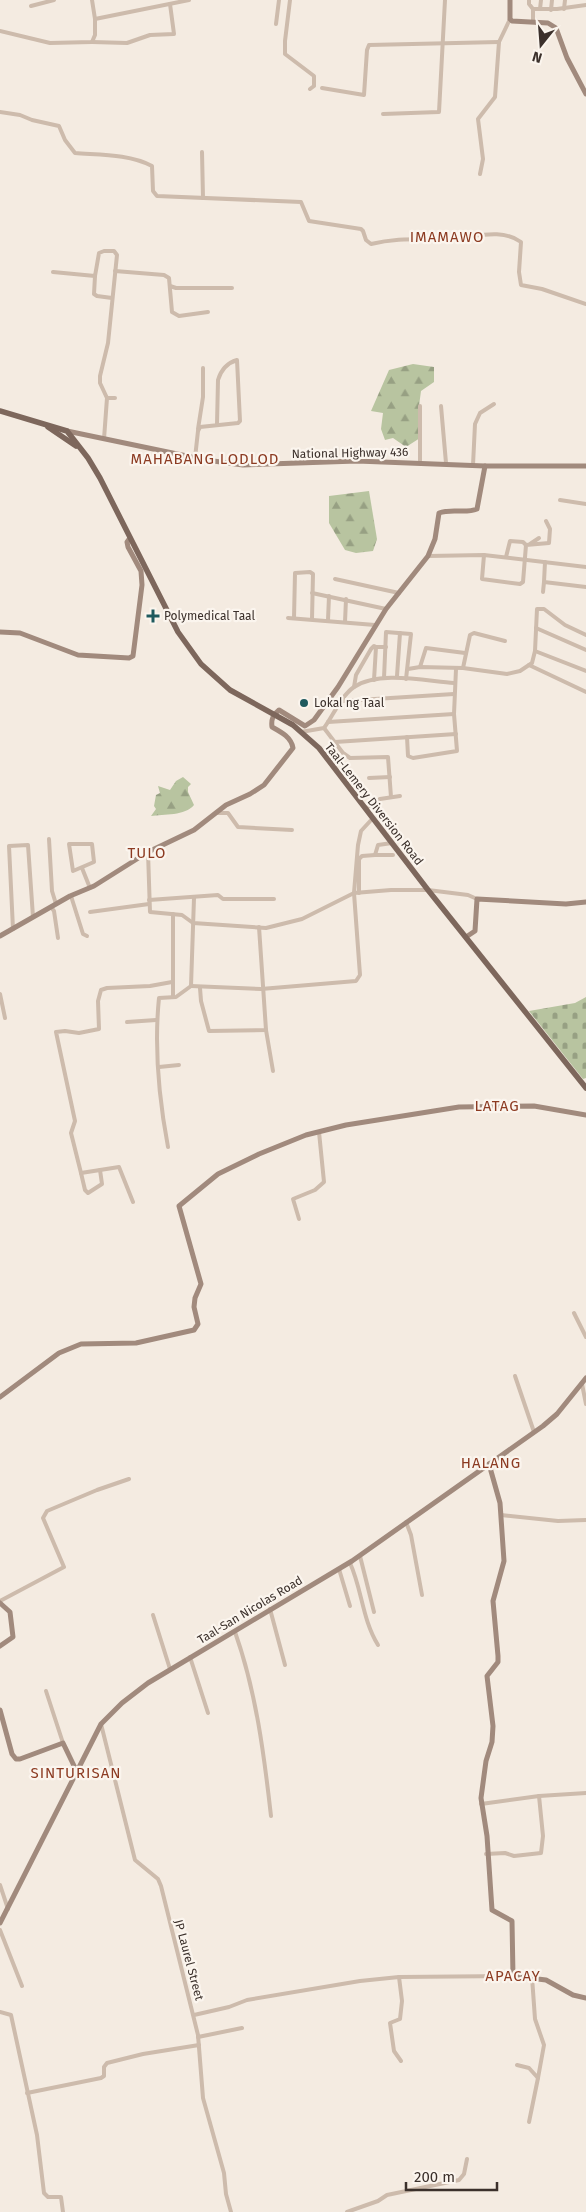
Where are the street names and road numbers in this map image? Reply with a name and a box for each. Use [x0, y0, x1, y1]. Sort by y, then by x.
street label: National Highway 436 [291, 445, 409, 461]
street label: Taal-Lemery Diversion Road [322, 740, 426, 868]
street label: Taal-San Nicolas Road [195, 1573, 305, 1647]
street label: JP Laurel Street [171, 1918, 207, 2003]

